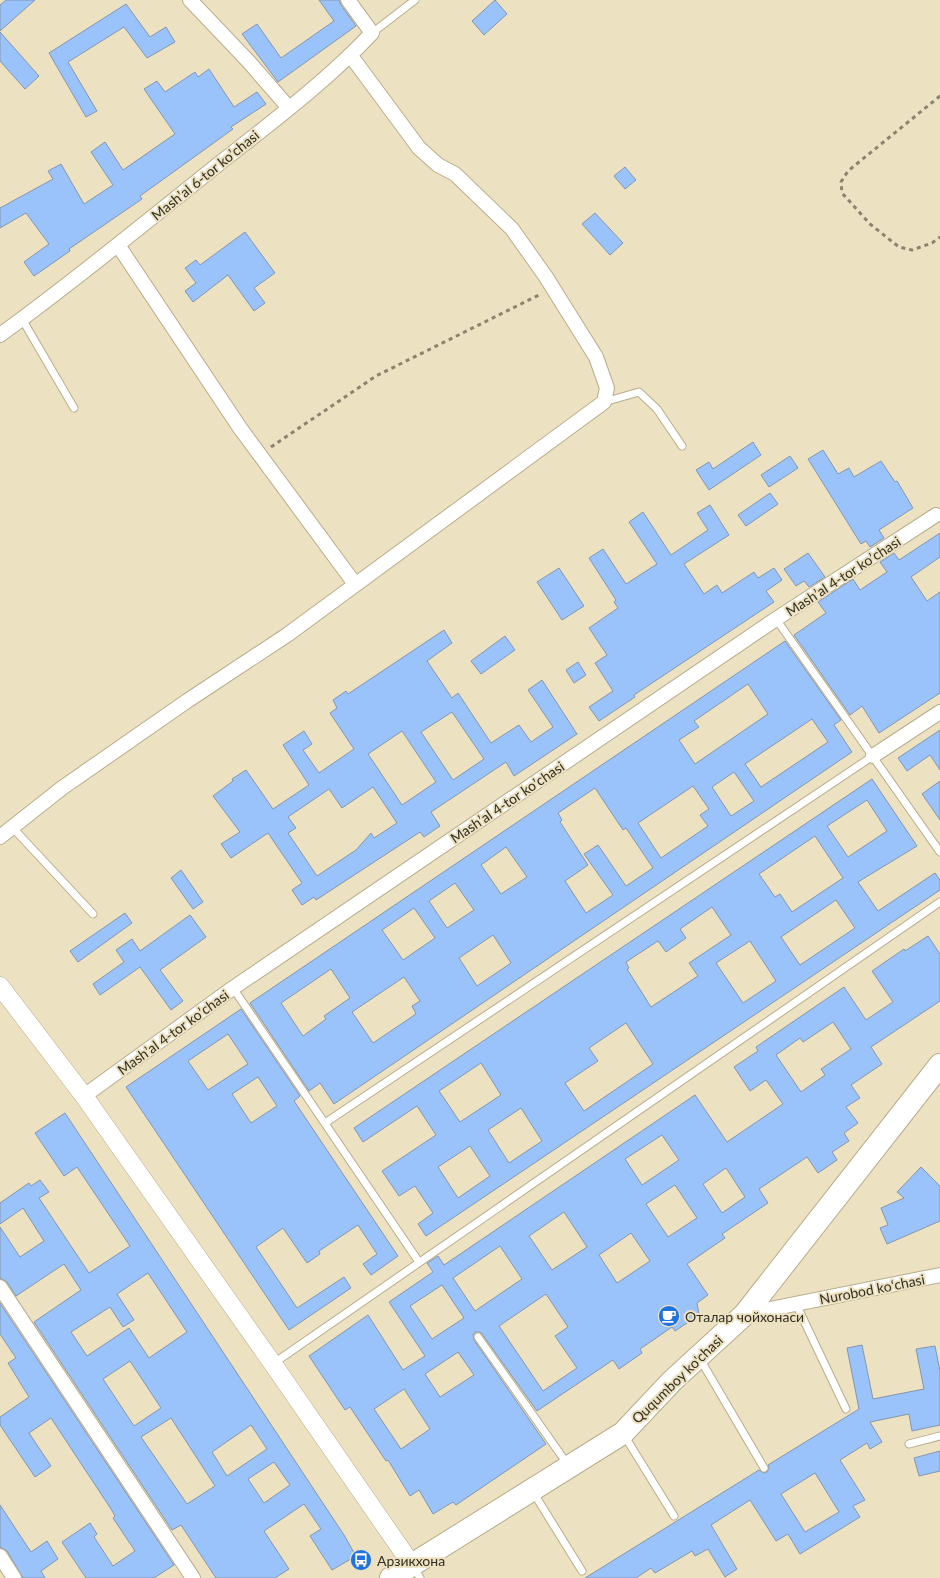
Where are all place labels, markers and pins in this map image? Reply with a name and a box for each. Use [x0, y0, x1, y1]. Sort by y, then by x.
cafe icon: Оталар чойхонаси [657, 1304, 681, 1328]
place label: Оталар чойхонаси [685, 1308, 804, 1325]
bus stop icon: Арзикхона [349, 1548, 373, 1572]
place label: Арзикхона [377, 1552, 445, 1569]

